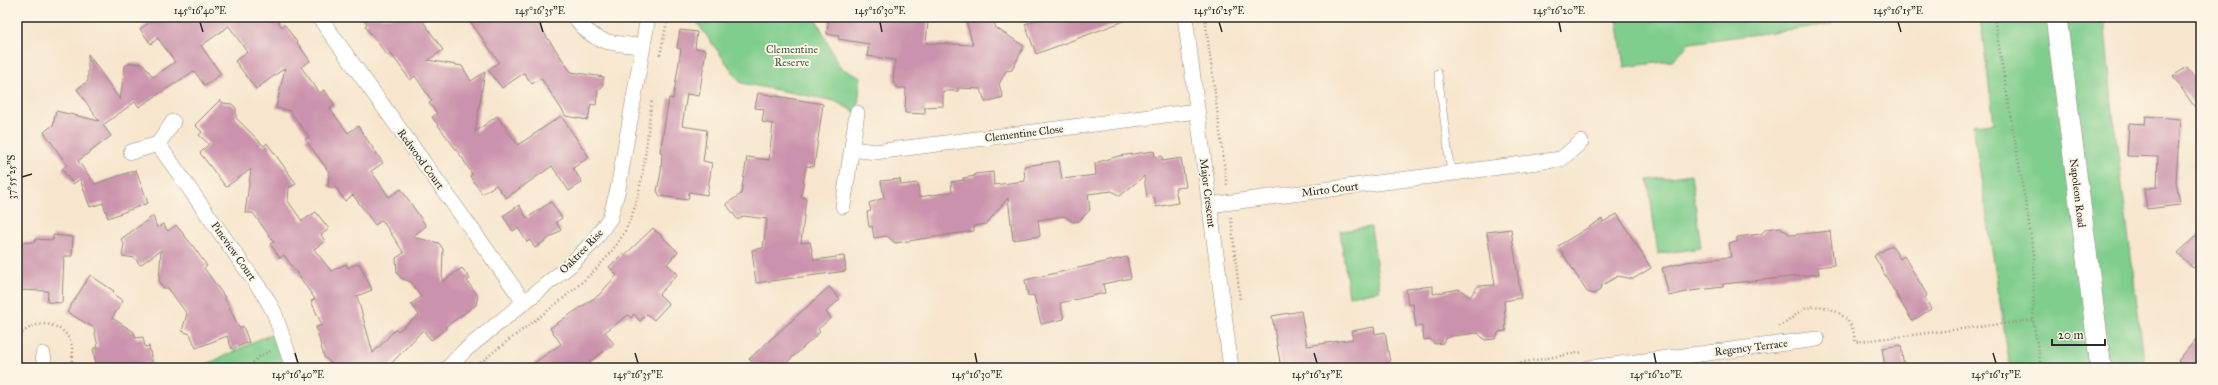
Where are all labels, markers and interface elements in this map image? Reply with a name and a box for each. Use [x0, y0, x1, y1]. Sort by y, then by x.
text: 145°16'40"E [174, 5, 226, 17]
text: 145°16'35"E [515, 5, 565, 17]
text: 145°16'30"E [855, 5, 905, 17]
text: 145°16'25"E [1194, 5, 1244, 17]
text: 145°16'20"E [1533, 5, 1585, 17]
text: 145°16'15"E [1873, 5, 1923, 17]
park label: Clementine Reserve [766, 43, 818, 69]
street label: Clementine Close [984, 122, 1065, 145]
street label: Redwood Court [394, 127, 447, 192]
text: 37°55'25"S [6, 154, 18, 199]
street label: Major Crescent [1197, 158, 1218, 229]
street label: Napoleon Road [2067, 158, 2088, 229]
street label: Mirto Court [1301, 180, 1359, 199]
street label: Pineview Court [208, 219, 259, 283]
street label: Oaktree Rise [557, 226, 606, 276]
scale bar [2052, 321, 2105, 347]
text: 20 m [2058, 328, 2084, 342]
street label: Regency Terrace [1714, 337, 1789, 358]
text: 145°16'40"E [272, 369, 324, 381]
text: 145°16'35"E [613, 369, 663, 381]
text: 145°16'30"E [952, 369, 1002, 381]
text: 145°16'25"E [1292, 369, 1342, 381]
text: 145°16'20"E [1630, 369, 1682, 381]
text: 145°16'15"E [1971, 369, 2021, 381]

